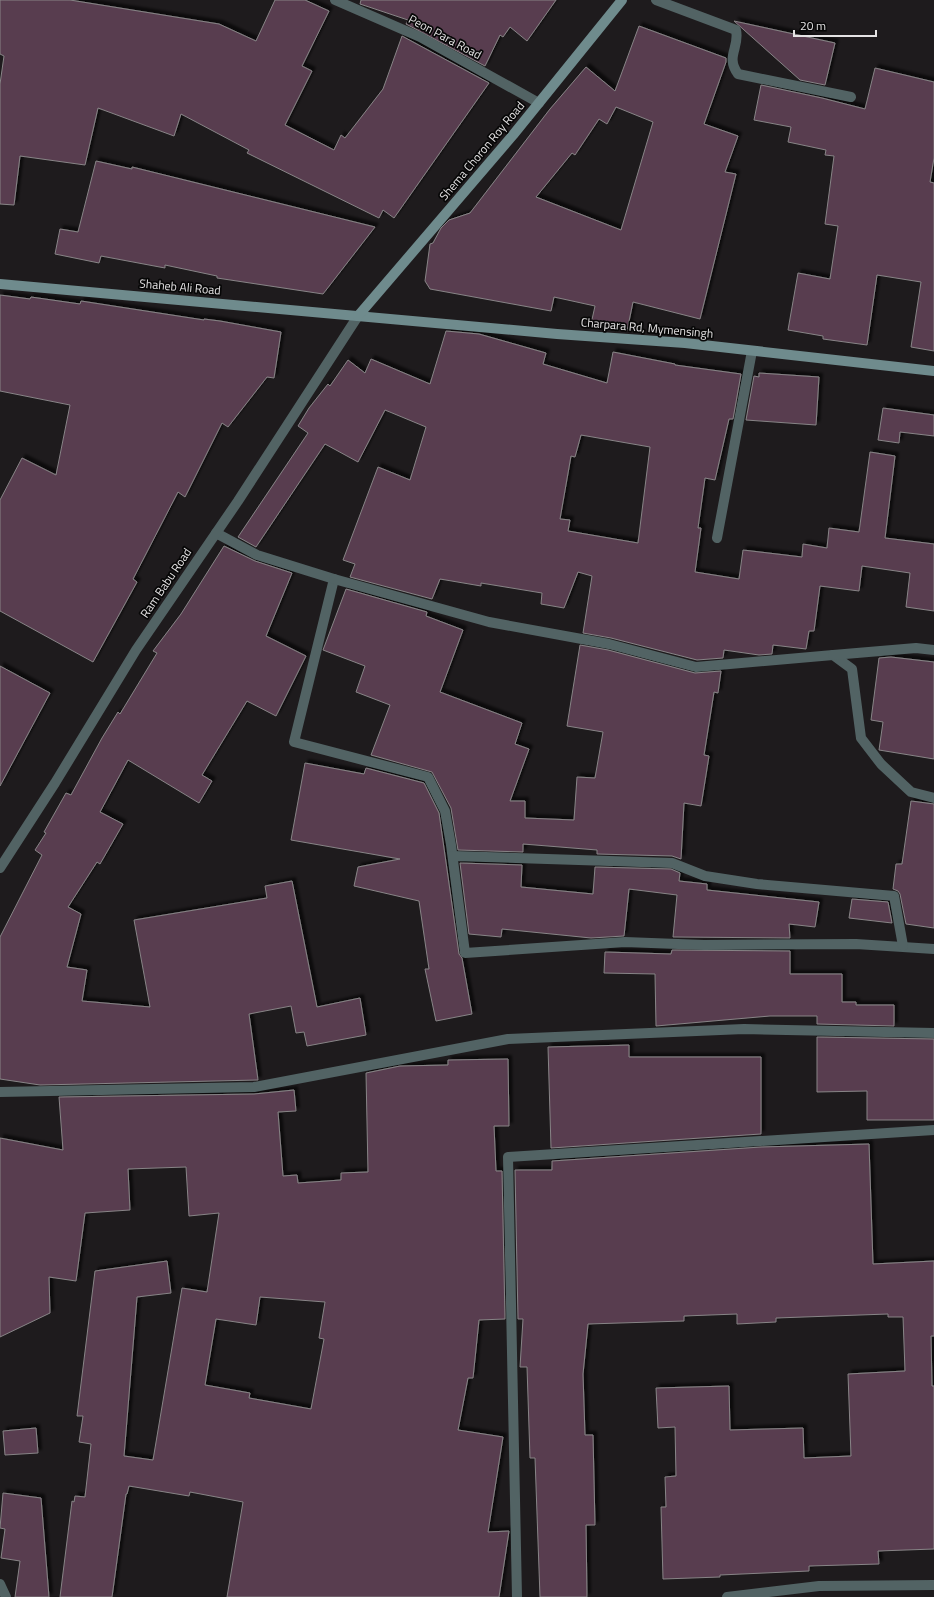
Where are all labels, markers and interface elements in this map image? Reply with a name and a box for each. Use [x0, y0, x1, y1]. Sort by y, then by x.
street label: Peon Para Road [405, 9, 485, 64]
scale bar [794, 12, 876, 38]
text: 20 m [800, 16, 826, 35]
street label: Shema Choron Roy Road [434, 97, 529, 204]
street label: Shaheb Ali Road [139, 273, 222, 300]
street label: Charpara Rd, Mymensingh [580, 312, 714, 343]
street label: Ram Babu Road [135, 544, 196, 622]

